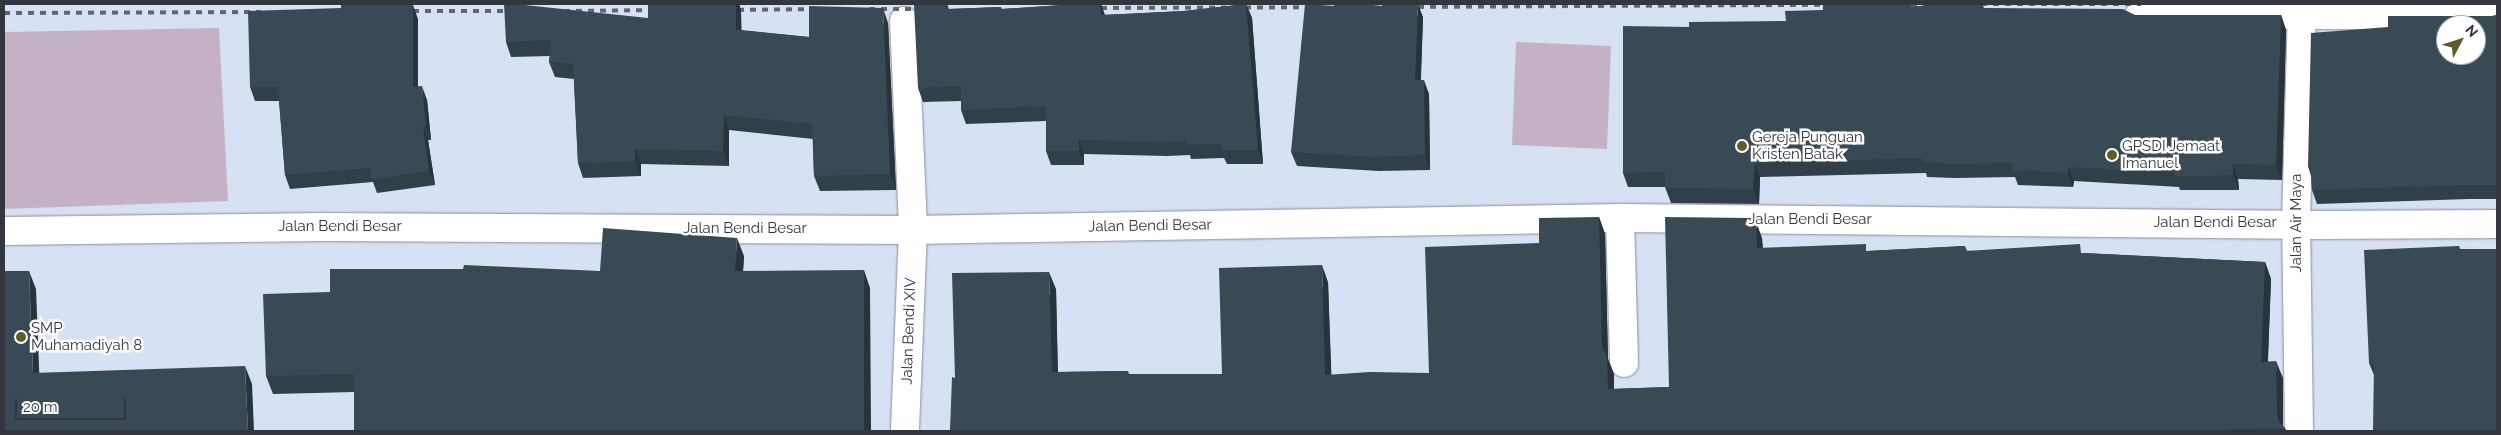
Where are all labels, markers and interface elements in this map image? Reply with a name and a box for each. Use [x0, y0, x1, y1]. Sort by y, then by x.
north arrow [2436, 15, 2486, 65]
text: N [2462, 22, 2481, 40]
place label: Gereja Punguan Kristen Batak [1752, 128, 1863, 163]
place label: GPSDI Jemaat Imanuel [2122, 137, 2220, 172]
marker: Gereja Punguan Kristen Batak [1736, 140, 1748, 152]
marker: GPSDI Jemaat Imanuel [2106, 149, 2118, 161]
street label: Jalan Air Maya [2288, 173, 2306, 273]
street label: Jalan Bendi Besar [1748, 211, 1872, 229]
street label: Jalan Bendi Besar [2153, 214, 2277, 232]
street label: Jalan Bendi Besar [1088, 216, 1212, 236]
street label: Jalan Bendi Besar [278, 218, 402, 236]
street label: Jalan Bendi Besar [683, 220, 807, 238]
street label: Jalan Bendi XIV [898, 277, 920, 385]
place label: SMP Muhamadiyah 8 [31, 319, 142, 354]
marker: SMP Muhamadiyah 8 [15, 331, 27, 343]
scale bar [18, 388, 129, 420]
text: 20 m [23, 398, 58, 416]

